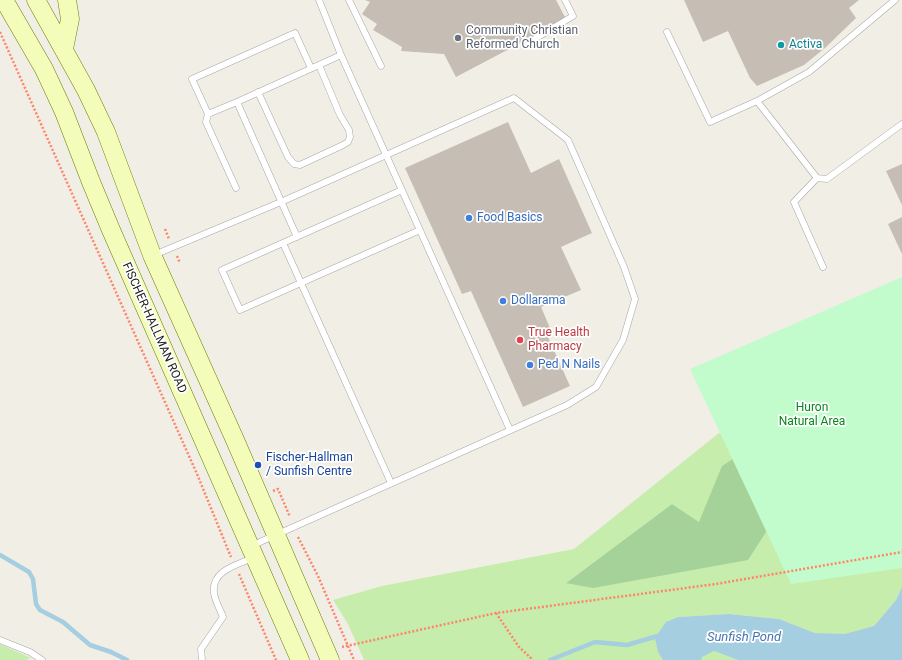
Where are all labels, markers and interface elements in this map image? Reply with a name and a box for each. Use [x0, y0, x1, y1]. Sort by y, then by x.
place label: Community Christian Reformed Church [466, 24, 578, 52]
marker: Community Christian Reformed Church [453, 33, 463, 43]
place label: Activa [789, 38, 822, 52]
marker: Activa [776, 40, 786, 50]
place label: Food Basics [477, 211, 543, 225]
marker: Food Basics [464, 213, 474, 223]
street label: FISCHER-HALLMAN ROAD [119, 260, 189, 396]
place label: Dollarama [511, 294, 565, 308]
marker: Dollarama [498, 296, 508, 306]
place label: True Health Pharmacy [528, 326, 590, 354]
marker: True Health Pharmacy [515, 335, 525, 345]
place label: Ped N Nails [538, 358, 600, 372]
marker: Ped N Nails [525, 360, 535, 370]
park label: Huron Natural Area [779, 401, 845, 429]
place label: Fischer-Hallman / Sunfish Centre [266, 451, 353, 479]
marker: Fischer-Hallman / Sunfish Centre [253, 460, 263, 470]
water label: Sunfish Pond [707, 630, 781, 646]

